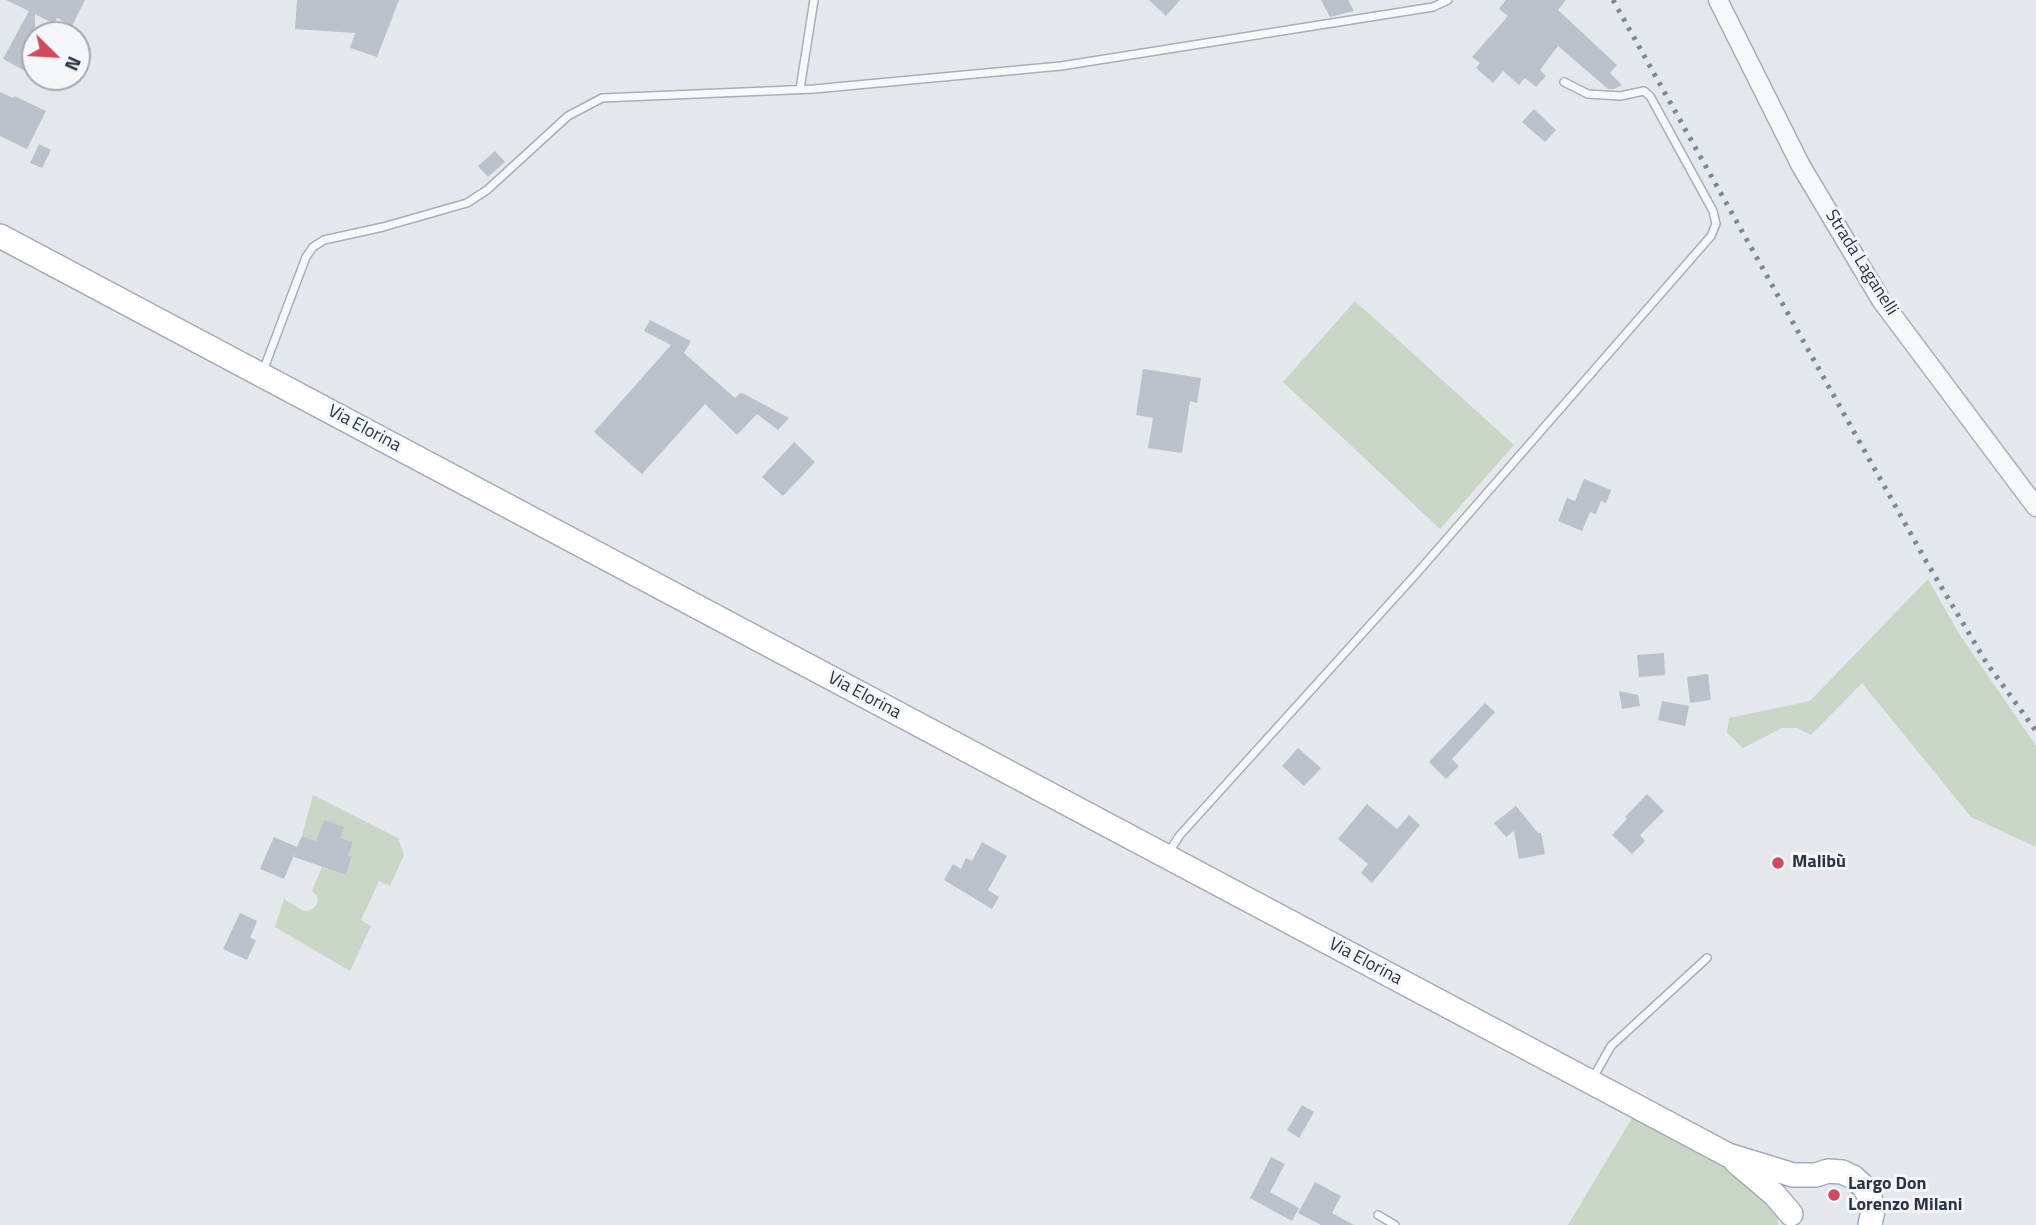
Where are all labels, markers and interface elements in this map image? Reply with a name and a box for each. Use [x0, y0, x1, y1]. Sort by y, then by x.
north arrow [21, 21, 91, 91]
text: N [58, 52, 90, 76]
street label: Strada Laganelli [1820, 206, 1902, 320]
street label: Via Elorina [324, 401, 404, 457]
street label: Via Elorina [824, 668, 904, 724]
place label: Malibù [1792, 852, 1846, 874]
marker: Malibù [1770, 855, 1786, 871]
street label: Via Elorina [1325, 934, 1405, 990]
place label: Largo Don Lorenzo Milani [1848, 1174, 1962, 1216]
marker: Largo Don Lorenzo Milani [1826, 1187, 1842, 1203]

